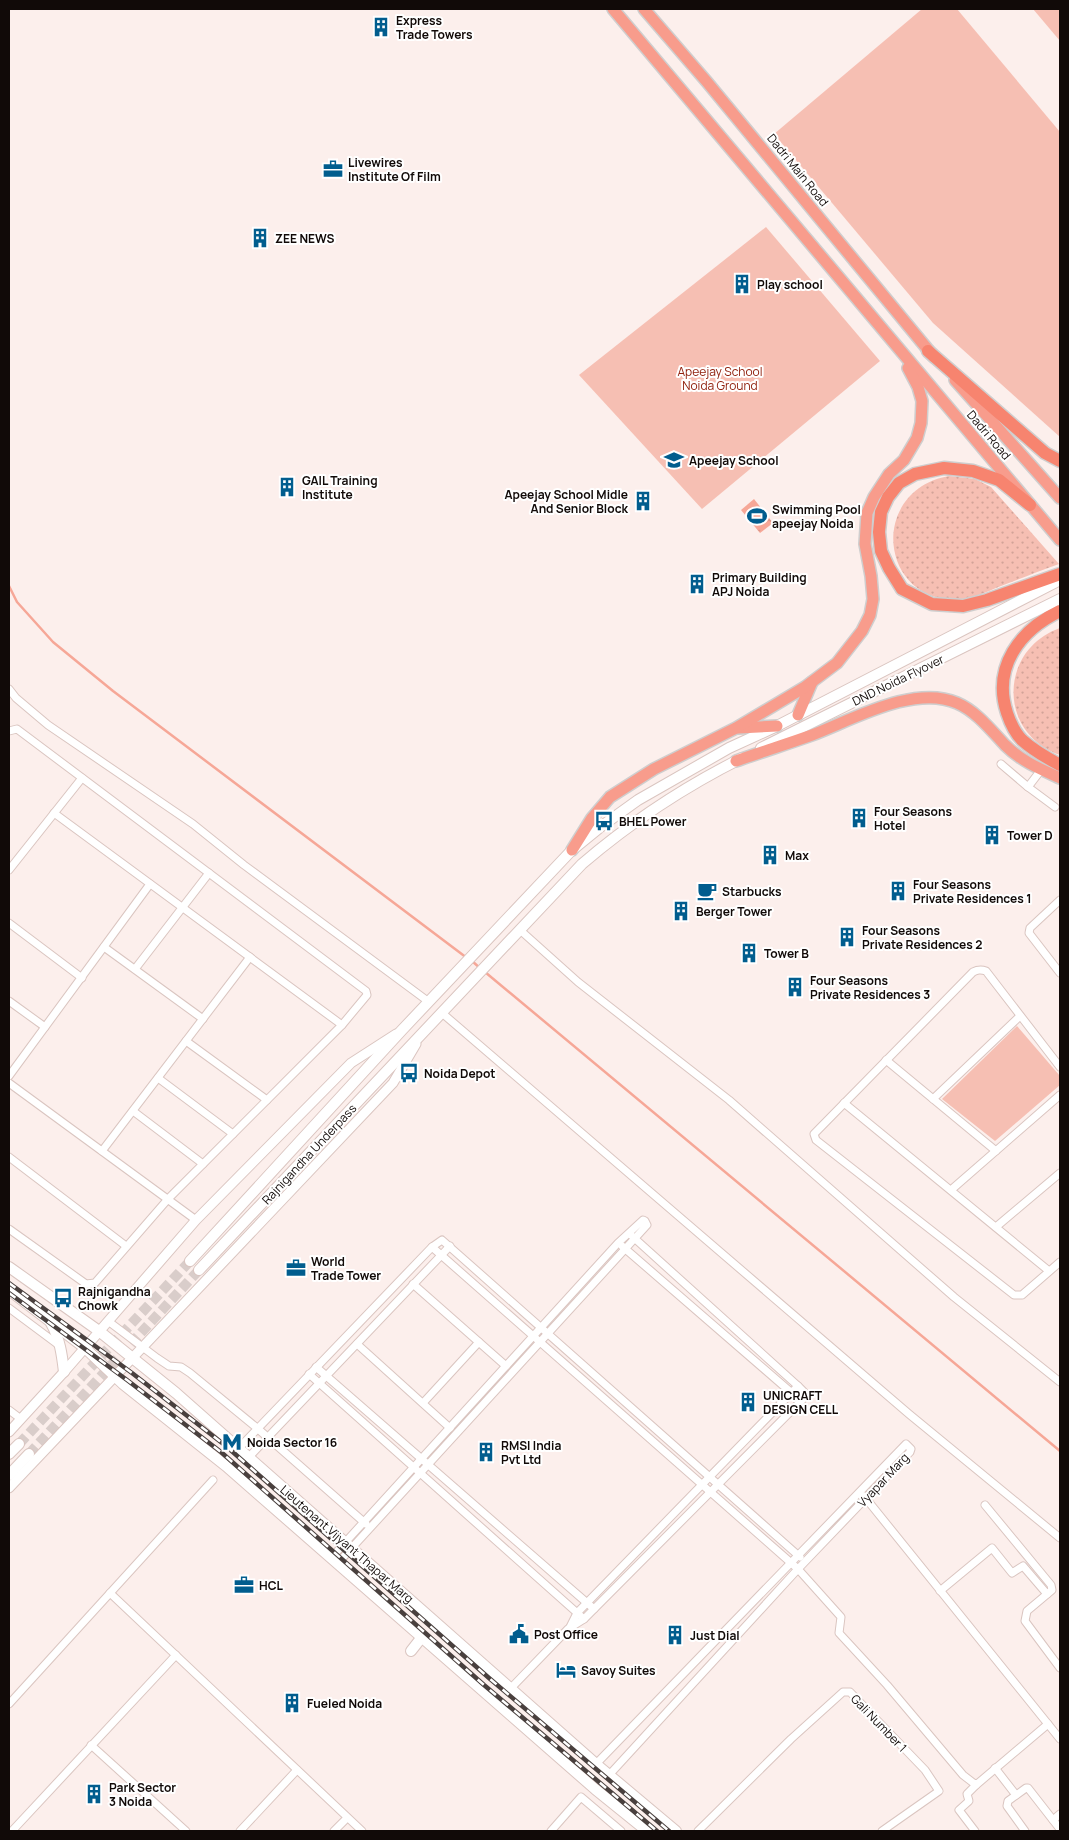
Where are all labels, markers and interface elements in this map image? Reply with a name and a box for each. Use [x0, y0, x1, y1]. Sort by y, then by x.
place label: Express Trade Towers [396, 12, 473, 43]
building icon: Express Trade Towers [370, 16, 392, 38]
street label: Dadri Main Road [763, 130, 833, 210]
place label: Livewires Institute Of Film [348, 154, 441, 185]
office icon: Livewires Institute Of Film [322, 158, 344, 180]
building icon: ZEE NEWS [249, 227, 271, 249]
place label: ZEE NEWS [275, 230, 335, 247]
building icon: Play school [731, 273, 753, 295]
place label: Play school [757, 276, 823, 293]
park label: Apeejay School Noida Ground [678, 363, 762, 394]
street label: Dadri Road [963, 407, 1015, 463]
school or university icon: Apeejay School [663, 449, 685, 471]
place label: Apeejay School [689, 452, 779, 469]
place label: GAIL Training Institute [302, 472, 378, 503]
building icon: GAIL Training Institute [276, 476, 298, 498]
place label: Apeejay School Midle And Senior Block [504, 486, 629, 517]
building icon: Apeejay School Midle And Senior Block [632, 490, 654, 512]
place label: Swimming Pool apeejay Noida [772, 501, 861, 532]
sports icon: Swimming Pool apeejay Noida [746, 505, 768, 527]
place label: Primary Building APJ Noida [712, 569, 807, 600]
building icon: Primary Building APJ Noida [686, 573, 708, 595]
street label: DND Noida Flyover [849, 650, 947, 710]
place label: Four Seasons Hotel [874, 803, 953, 834]
building icon: Four Seasons Hotel [848, 807, 870, 829]
bus stop icon: BHEL Power [593, 810, 615, 832]
place label: BHEL Power [619, 813, 687, 830]
building icon: Tower D [981, 824, 1003, 846]
place label: Tower D [1007, 827, 1053, 844]
building icon: Max [759, 844, 781, 866]
place label: Max [785, 847, 809, 864]
place label: Four Seasons Private Residences 1 [913, 876, 1031, 907]
cafe icon: Starbucks [696, 880, 718, 902]
building icon: Four Seasons Private Residences 1 [887, 880, 909, 902]
place label: Starbucks [722, 883, 782, 900]
building icon: Berger Tower [670, 900, 692, 922]
place label: Berger Tower [696, 903, 772, 920]
place label: Four Seasons Private Residences 2 [862, 922, 982, 953]
building icon: Four Seasons Private Residences 2 [836, 926, 858, 948]
building icon: Tower B [738, 942, 760, 964]
place label: Tower B [764, 945, 809, 962]
place label: Four Seasons Private Residences 3 [810, 972, 930, 1003]
building icon: Four Seasons Private Residences 3 [784, 976, 806, 998]
bus stop icon: Noida Depot [398, 1062, 420, 1084]
place label: Noida Depot [424, 1065, 496, 1082]
street label: Rajnigandha Underpass [258, 1100, 360, 1208]
place label: World Trade Tower [311, 1253, 381, 1284]
office icon: World Trade Tower [285, 1257, 307, 1279]
place label: Rajnigandha Chowk [78, 1283, 151, 1314]
bus stop icon: Rajnigandha Chowk [52, 1287, 74, 1309]
place label: UNICRAFT DESIGN CELL [763, 1387, 839, 1418]
building icon: UNICRAFT DESIGN CELL [737, 1391, 759, 1413]
metro station icon: Noida Sector 16 [221, 1431, 243, 1453]
place label: Noida Sector 16 [247, 1434, 337, 1451]
place label: RMSI India Pvt Ltd [501, 1437, 561, 1468]
building icon: RMSI India Pvt Ltd [475, 1441, 497, 1463]
street label: Vyapar Marg [853, 1449, 913, 1511]
street label: Lieutenant Vijyant Thapar Marg [277, 1481, 417, 1607]
office icon: HCL [233, 1574, 255, 1596]
place label: HCL [259, 1577, 284, 1594]
public building icon: Post Office [508, 1623, 530, 1645]
building icon: Just Dial [664, 1624, 686, 1646]
place label: Post Office [534, 1626, 598, 1643]
place label: Just Dial [690, 1627, 740, 1644]
hotel icon: Savoy Suites [555, 1659, 577, 1681]
place label: Savoy Suites [581, 1662, 656, 1679]
street label: Gali Number 1 [847, 1690, 911, 1756]
building icon: Fueled Noida [281, 1692, 303, 1714]
place label: Fueled Noida [307, 1695, 382, 1712]
place label: Park Sector 3 Noida [109, 1779, 176, 1810]
building icon: Park Sector 3 Noida [83, 1783, 105, 1805]

